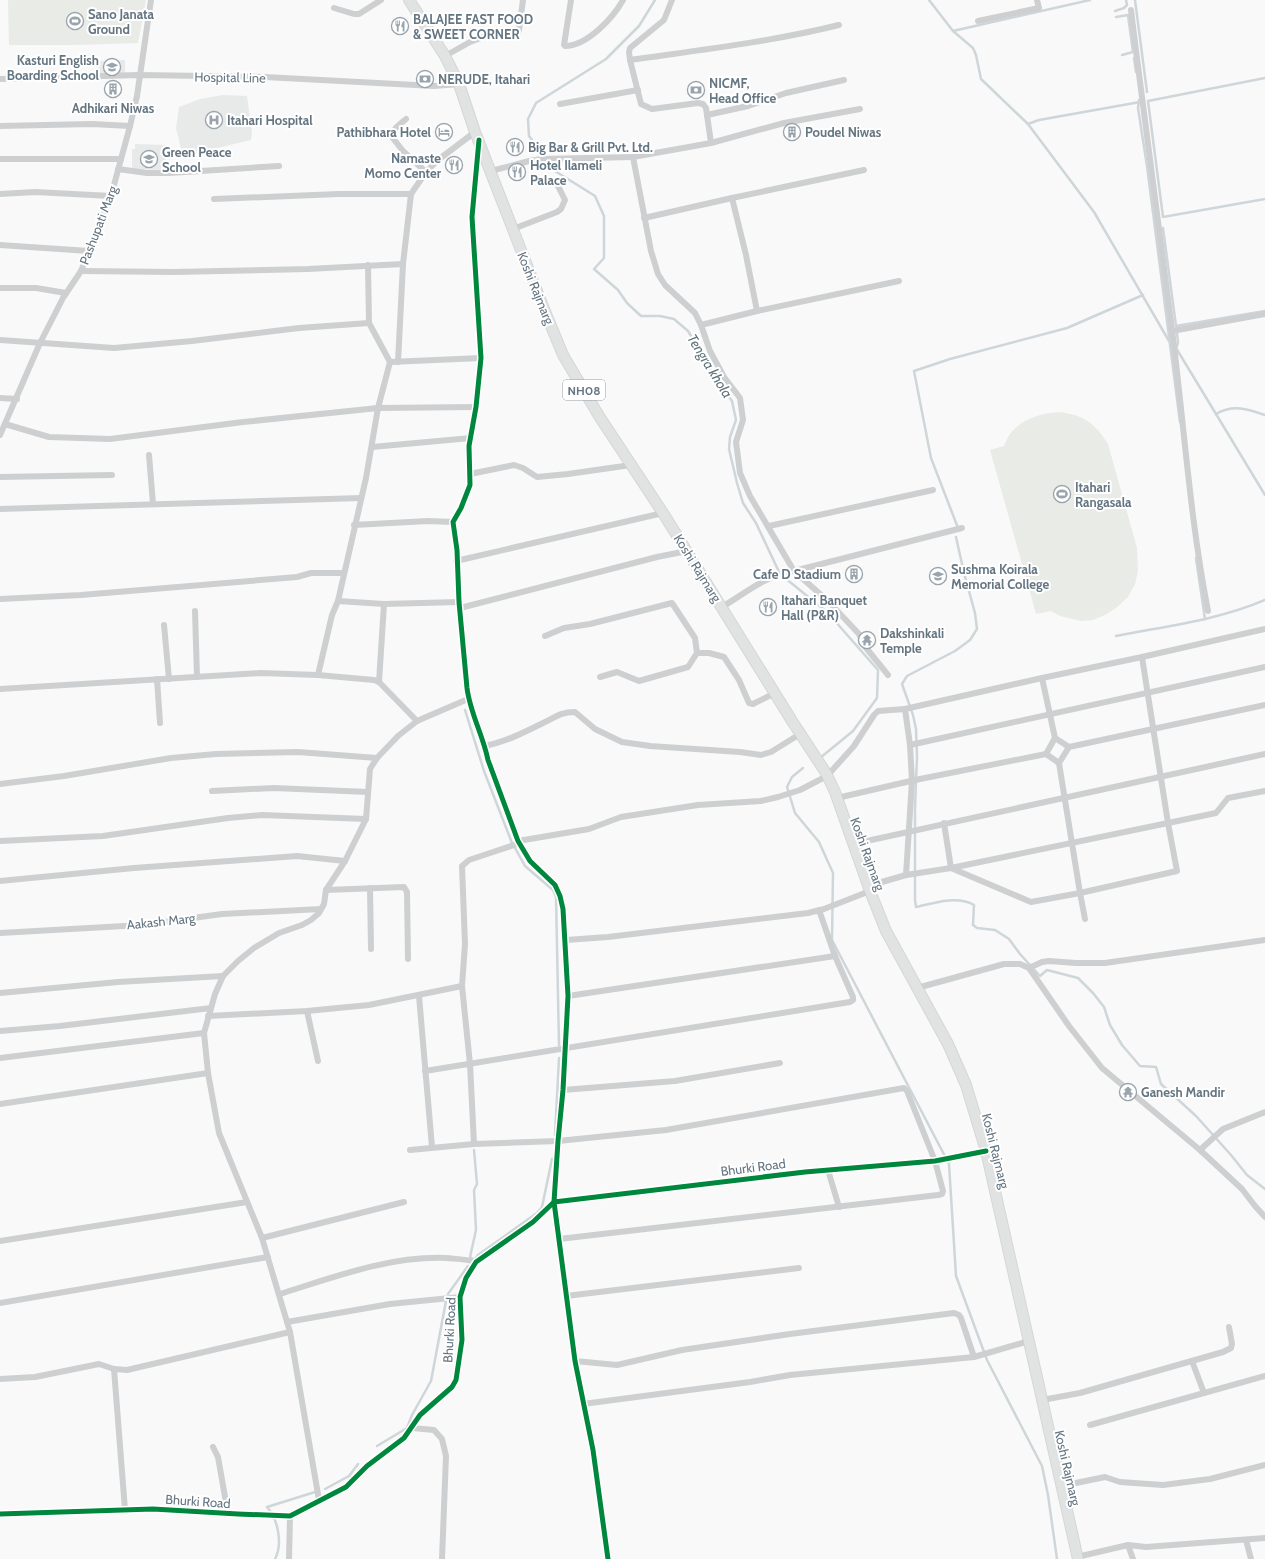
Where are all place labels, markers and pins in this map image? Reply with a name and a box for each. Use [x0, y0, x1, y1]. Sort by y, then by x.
place label: Sano Janata Ground [88, 6, 155, 37]
sports icon: Sano Janata Ground [65, 11, 85, 31]
place label: BALAJEE FAST FOOD & SWEET CORNER [413, 11, 533, 42]
restaurant icon: BALAJEE FAST FOOD & SWEET CORNER [390, 16, 410, 36]
place label: Kasturi English Boarding School [7, 52, 100, 83]
school or university icon: Kasturi English Boarding School [102, 57, 122, 77]
bank icon: NERUDE, Itahari [415, 69, 435, 89]
place label: NERUDE, Itahari [438, 71, 530, 87]
place label: NICMF, Head Office [709, 75, 777, 106]
building icon: Adhikari Niwas [103, 79, 123, 99]
bank icon: NICMF, Head Office [686, 80, 706, 100]
place label: Adhikari Niwas [72, 100, 155, 116]
hospital icon: Itahari Hospital [204, 110, 224, 130]
place label: Itahari Hospital [227, 112, 313, 128]
hotel icon: Pathibhara Hotel [434, 122, 454, 142]
building icon: Poudel Niwas [782, 122, 802, 142]
place label: Pathibhara Hotel [336, 124, 432, 140]
place label: Poudel Niwas [805, 124, 882, 140]
restaurant icon: Big Bar & Grill Pvt. Ltd. [505, 137, 525, 157]
place label: Big Bar & Grill Pvt. Ltd. [528, 139, 653, 155]
place label: Green Peace School [162, 144, 232, 175]
school or university icon: Green Peace School [139, 149, 159, 169]
place label: Namaste Momo Center [364, 150, 442, 181]
restaurant icon: Namaste Momo Center [444, 155, 464, 175]
place label: Hotel Ilameli Palace [530, 157, 602, 188]
restaurant icon: Hotel Ilameli Palace [507, 162, 527, 182]
place label: Itahari Rangasala [1075, 479, 1132, 510]
sports icon: Itahari Rangasala [1052, 484, 1072, 504]
place label: Sushma Koirala Memorial College [951, 561, 1049, 592]
building icon: Cafe D Stadium [844, 564, 864, 584]
place label: Cafe D Stadium [753, 566, 841, 582]
school or university icon: Sushma Koirala Memorial College [928, 566, 948, 586]
place label: Itahari Banquet Hall (P&R) [781, 592, 868, 623]
restaurant icon: Itahari Banquet Hall (P&R) [758, 597, 778, 617]
place label: Dakshinkali Temple [880, 625, 944, 656]
temple icon: Dakshinkali Temple [857, 630, 877, 650]
temple icon: Ganesh Mandir [1118, 1082, 1138, 1102]
place label: Ganesh Mandir [1141, 1084, 1226, 1100]

